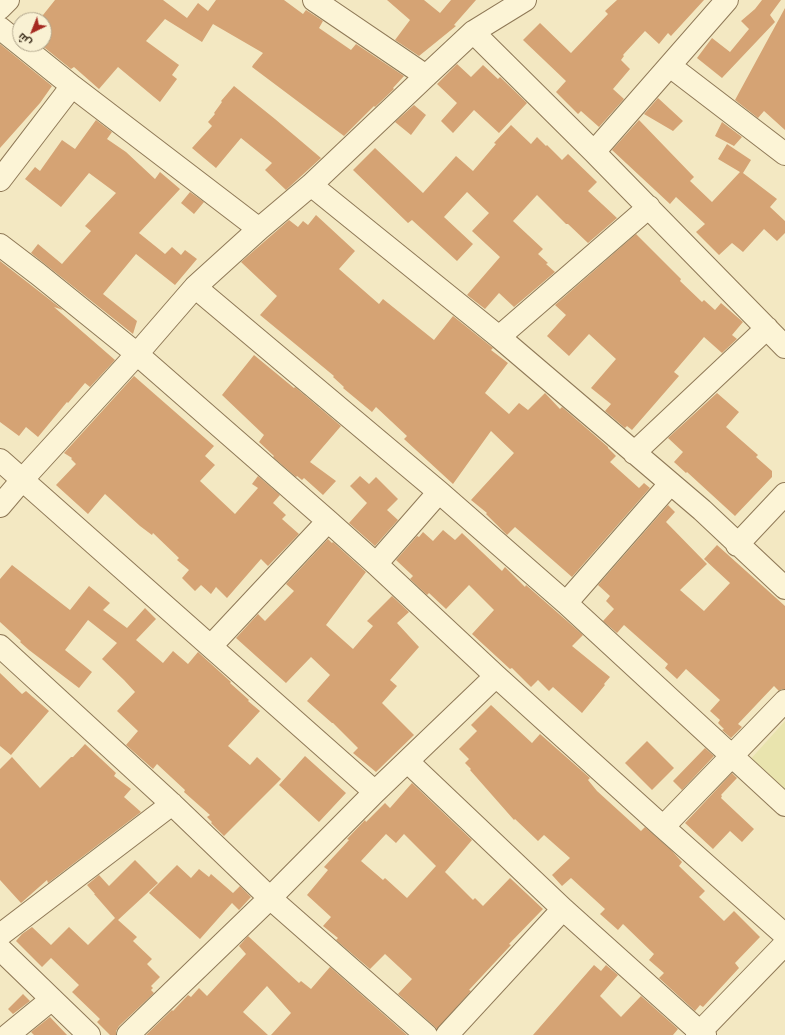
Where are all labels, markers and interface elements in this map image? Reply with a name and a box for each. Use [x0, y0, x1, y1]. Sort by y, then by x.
north arrow [12, 12, 52, 52]
text: ش [15, 31, 34, 49]

